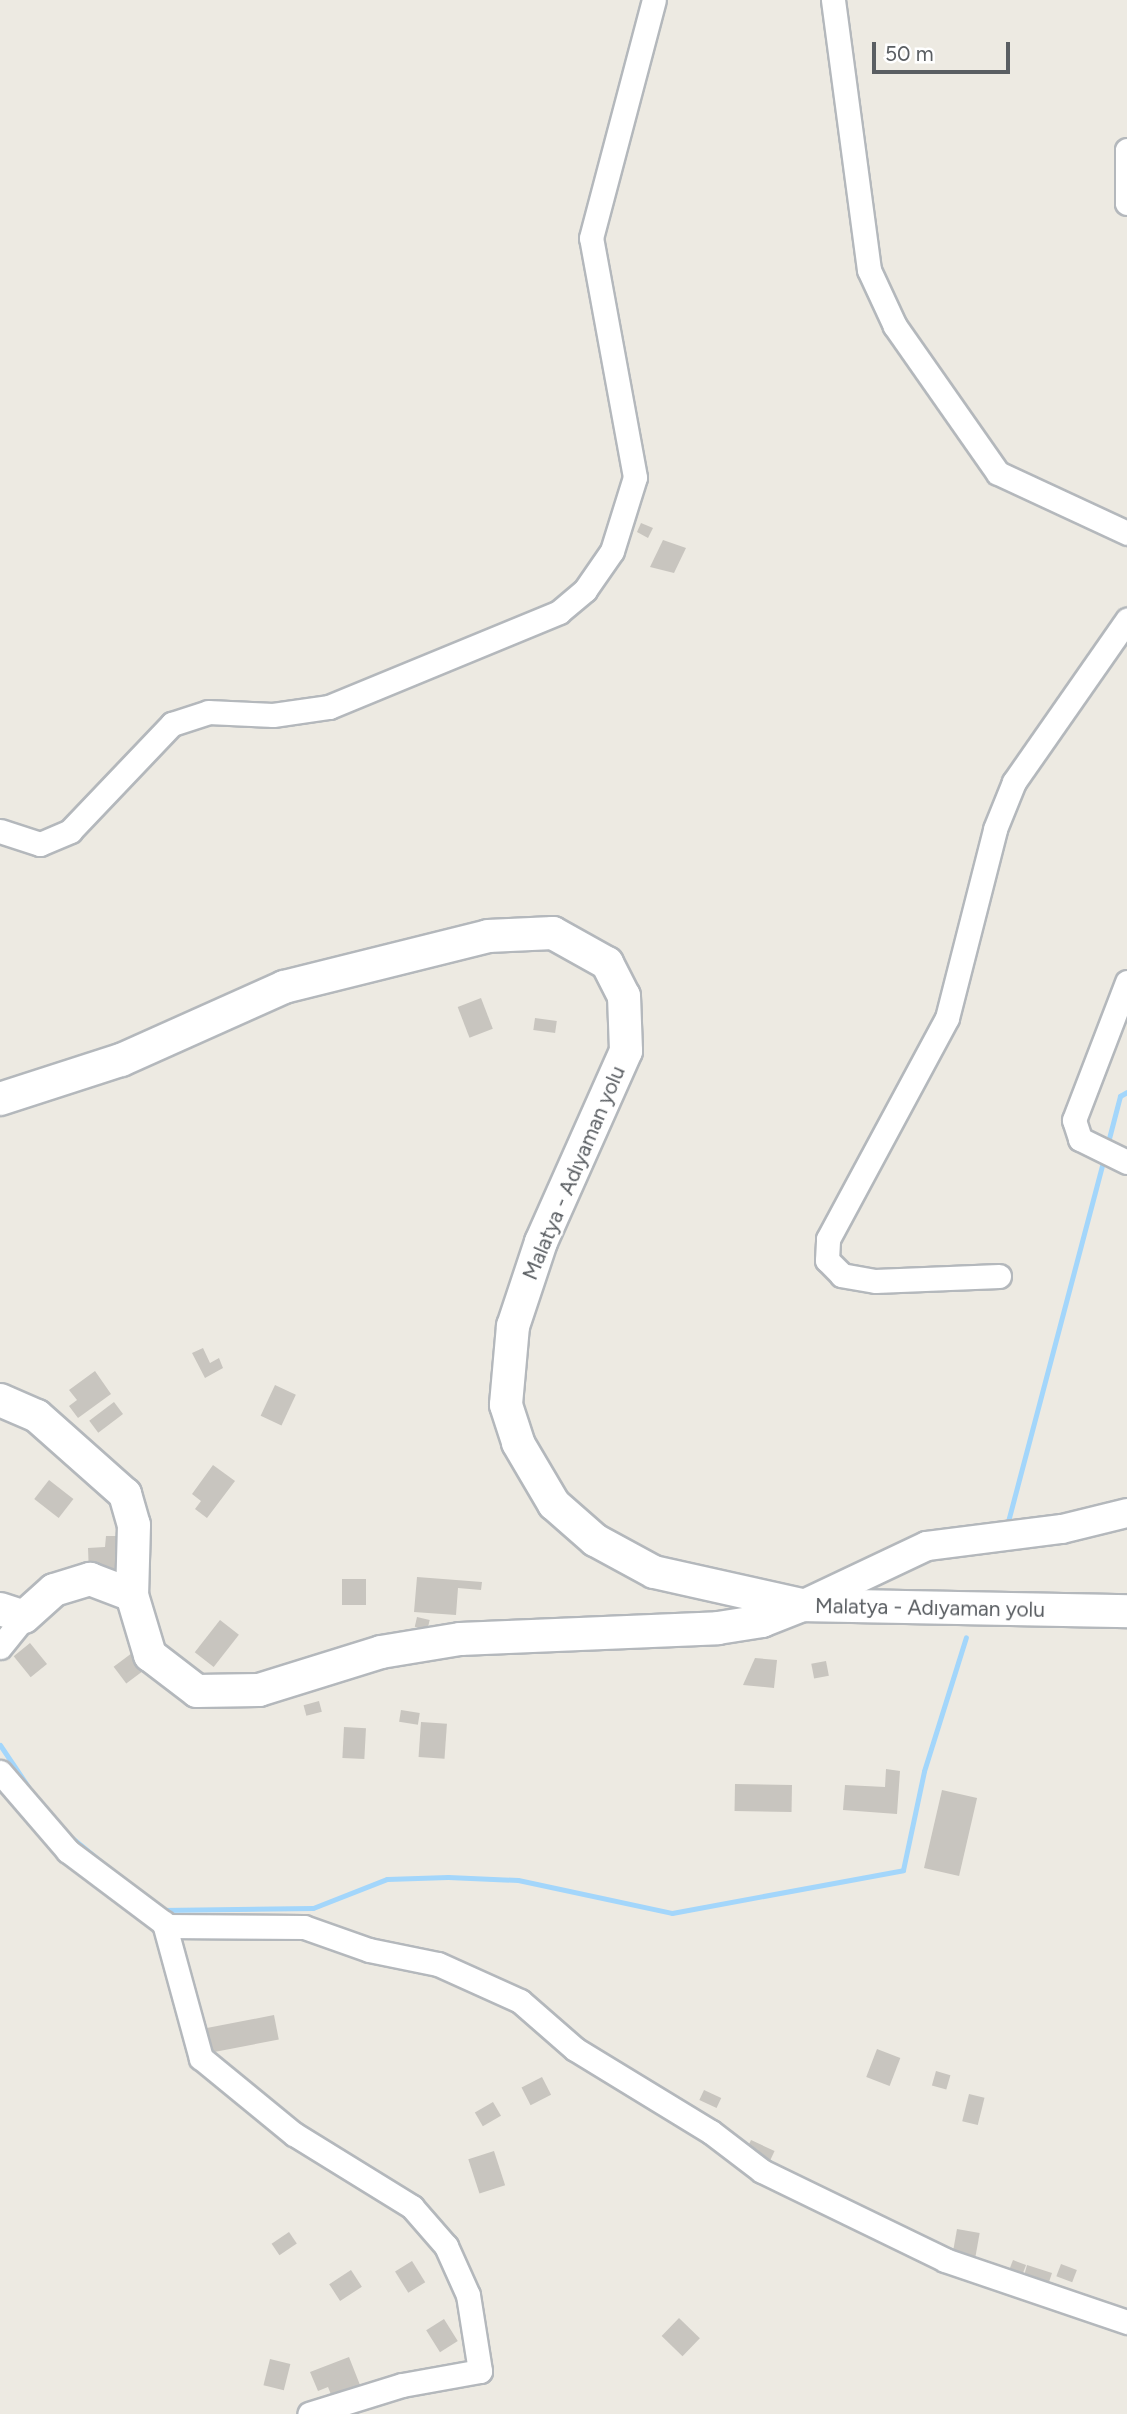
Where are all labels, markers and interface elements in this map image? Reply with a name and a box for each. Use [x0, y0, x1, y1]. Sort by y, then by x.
scale bar [875, 28, 1013, 72]
text: 50 m [885, 41, 934, 66]
street label: Malatya - Adıyaman yolu [517, 1062, 631, 1284]
street label: Malatya - Adıyaman yolu [815, 1593, 1045, 1623]

